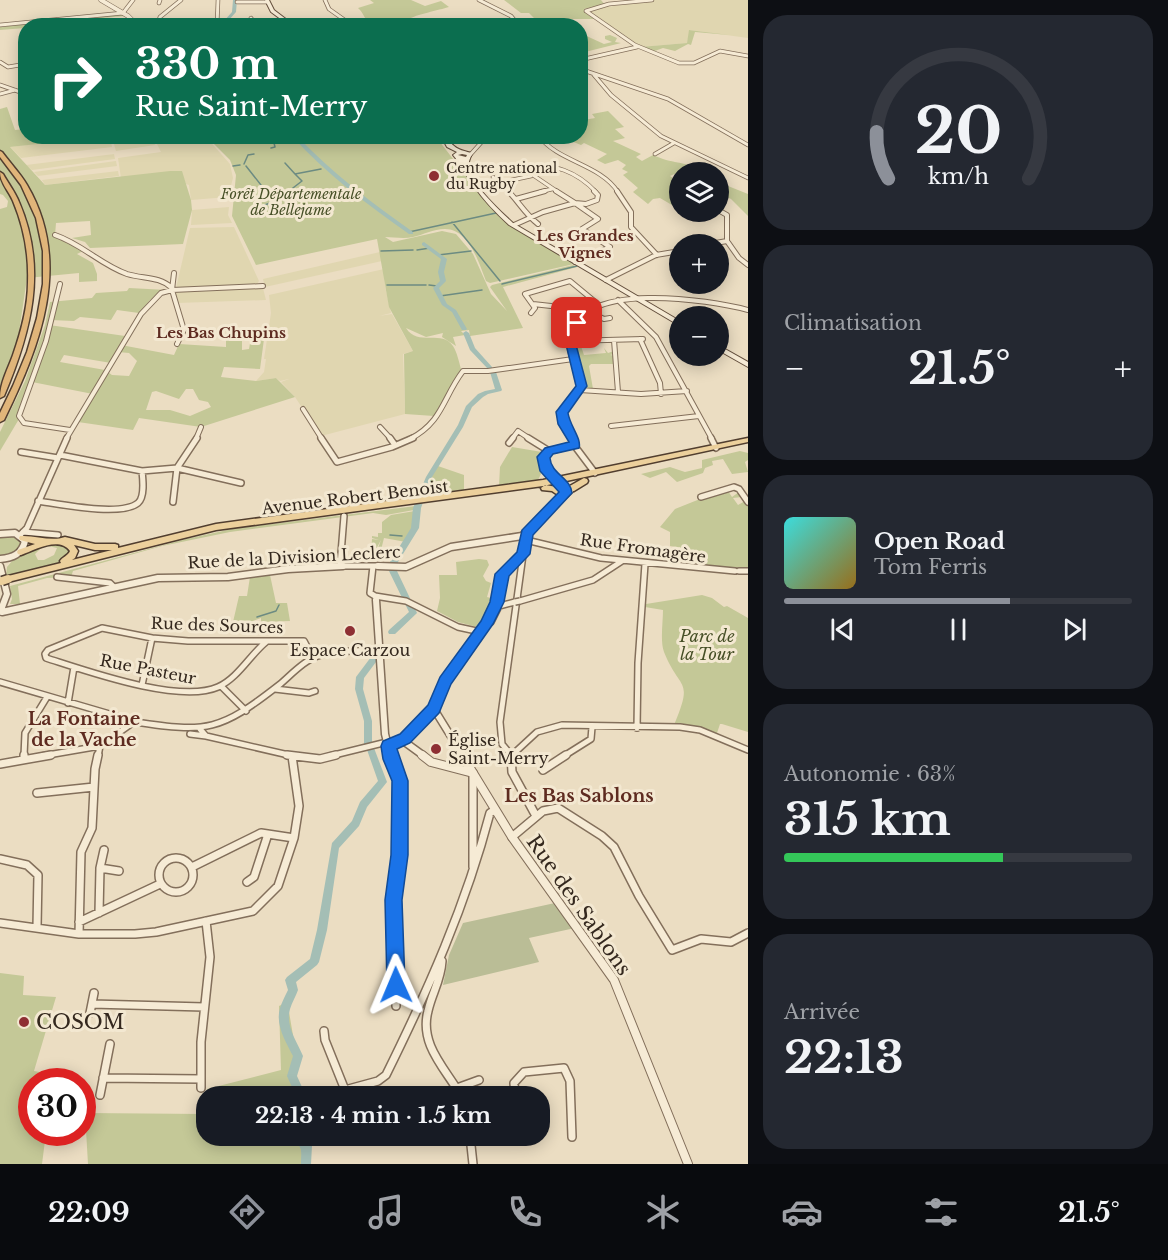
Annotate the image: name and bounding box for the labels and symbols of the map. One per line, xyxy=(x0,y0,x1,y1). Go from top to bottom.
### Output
place label: Centre national du Rugby xyxy=(446,159,558,193)
marker: Centre national du Rugby xyxy=(427,169,441,183)
park label: Forêt Départementale de Bellejame xyxy=(220,185,362,219)
district label: Les Grandes Vignes xyxy=(536,226,634,262)
pin xyxy=(551,297,602,348)
district label: Les Bas Chupins xyxy=(156,323,286,342)
street label: Avenue Robert Benoist xyxy=(259,476,450,519)
street label: Rue Fromagère xyxy=(579,529,707,567)
street label: Rue de la Division Leclerc xyxy=(187,541,402,573)
street label: Rue des Sources xyxy=(150,613,284,637)
marker: Espace Carzou xyxy=(343,624,357,638)
park label: Parc de la Tour xyxy=(679,626,735,664)
place label: Espace Carzou xyxy=(290,640,410,660)
street label: Rue Pasteur xyxy=(98,650,198,688)
district label: La Fontaine de la Vache xyxy=(28,708,140,751)
place label: Église Saint-Merry xyxy=(448,730,549,768)
marker: Église Saint-Merry xyxy=(429,742,443,756)
district label: Les Bas Sablons xyxy=(504,785,654,807)
street label: Rue des Sablons xyxy=(522,830,636,980)
position arrow xyxy=(364,953,428,1017)
place label: COSOM xyxy=(36,1010,124,1034)
marker: COSOM xyxy=(17,1015,31,1029)
speed limit sign: 30 xyxy=(18,1068,96,1146)

